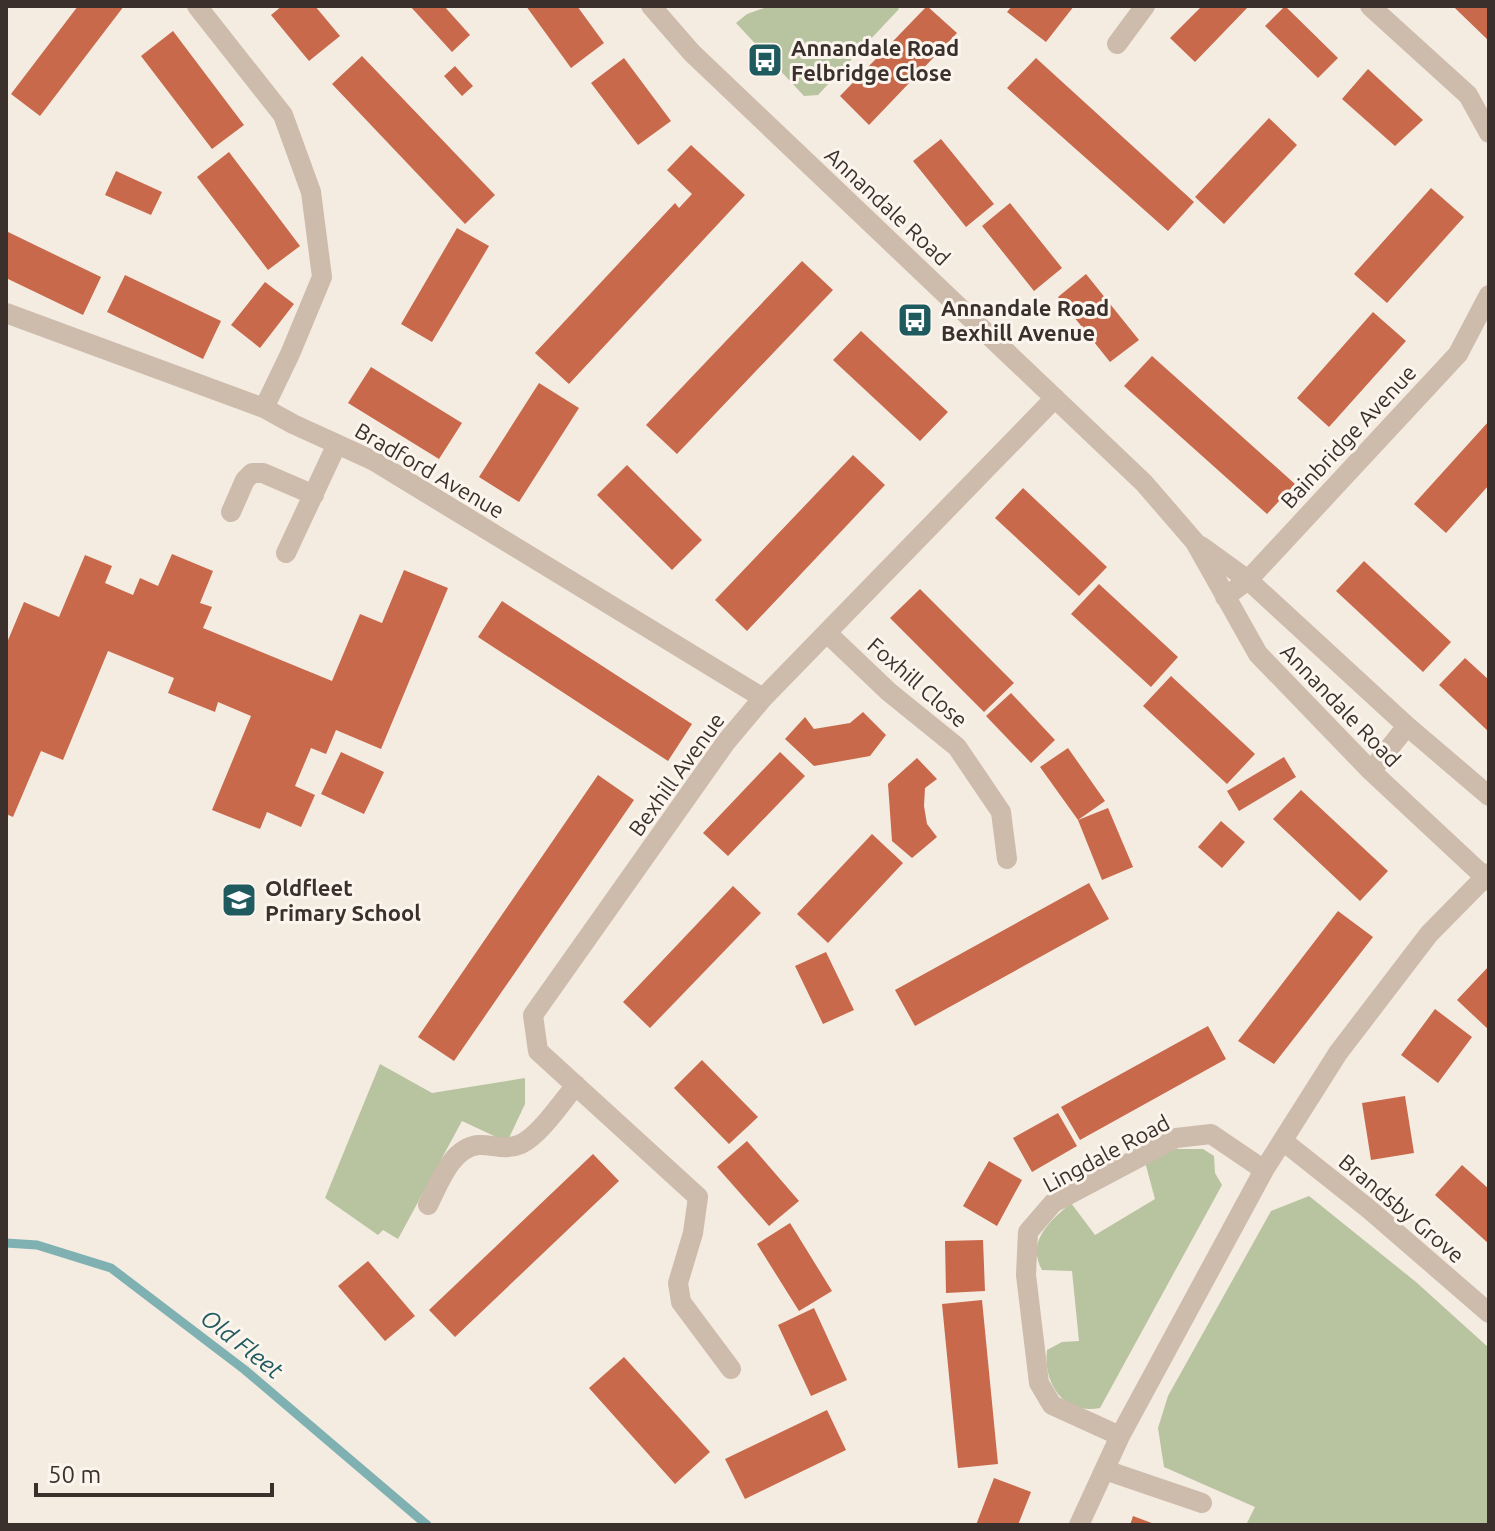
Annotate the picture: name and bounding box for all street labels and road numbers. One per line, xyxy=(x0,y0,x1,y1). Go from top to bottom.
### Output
street label: Annandale Road xyxy=(821,142,955,270)
street label: Bainbridge Avenue xyxy=(1275,359,1421,513)
street label: Bradford Avenue xyxy=(351,417,509,523)
street label: Foxhill Close xyxy=(863,632,973,732)
street label: Annandale Road xyxy=(1276,638,1406,772)
street label: Bexhill Avenue xyxy=(623,708,729,840)
street label: Lingdale Road xyxy=(1039,1109,1173,1197)
street label: Brandsby Grove xyxy=(1334,1148,1470,1268)

